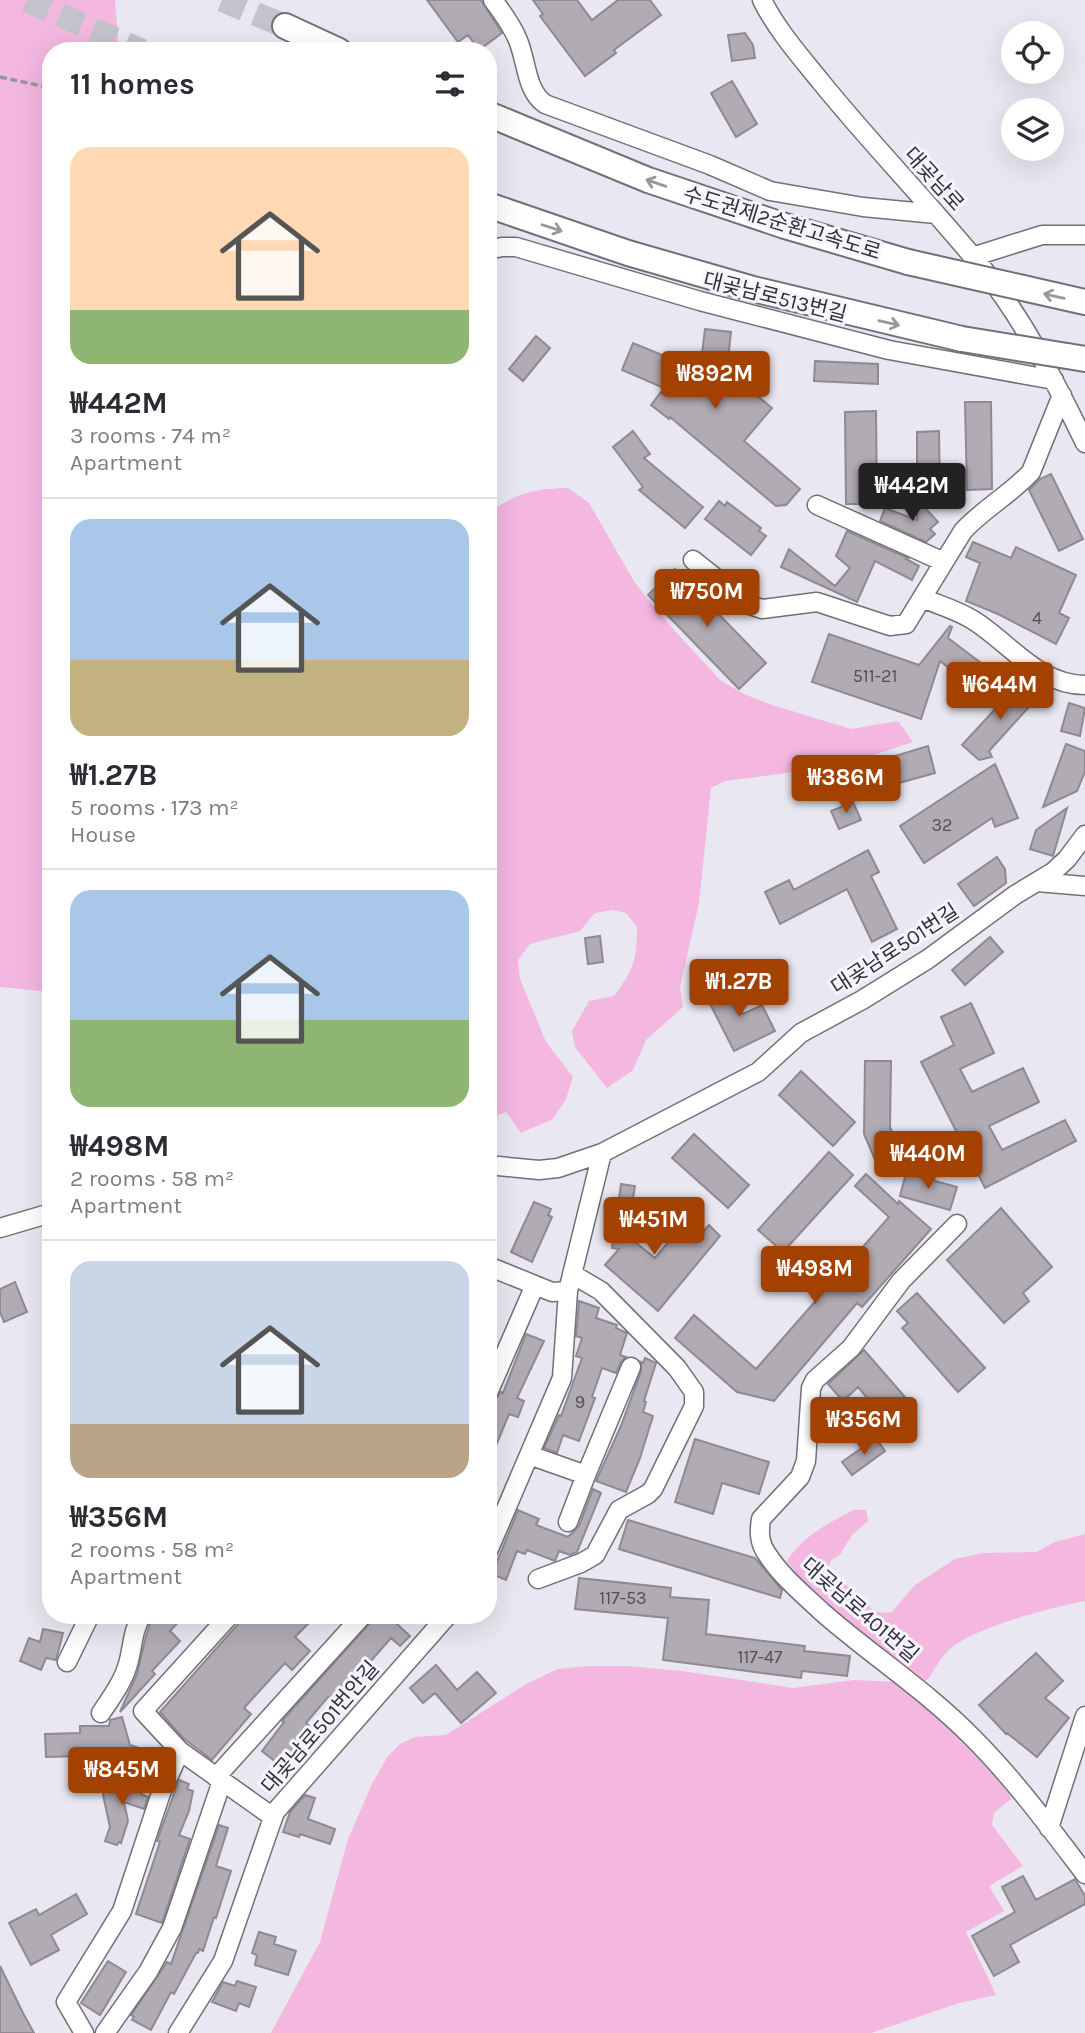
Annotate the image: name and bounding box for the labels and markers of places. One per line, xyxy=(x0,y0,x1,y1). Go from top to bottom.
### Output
pin: ₩892M xyxy=(666,352,764,411)
pin: ₩442M xyxy=(863,463,961,523)
pin: ₩750M xyxy=(658,570,756,629)
pin: ₩644M xyxy=(951,662,1049,722)
pin: ₩386M xyxy=(797,756,895,815)
pin: ₩1.27B xyxy=(682,960,796,1019)
pin: ₩440M xyxy=(879,1132,977,1191)
pin: ₩451M xyxy=(605,1198,703,1257)
pin: ₩498M xyxy=(766,1246,864,1306)
pin: ₩356M xyxy=(815,1398,913,1457)
pin: ₩845M xyxy=(73,1748,171,1807)

